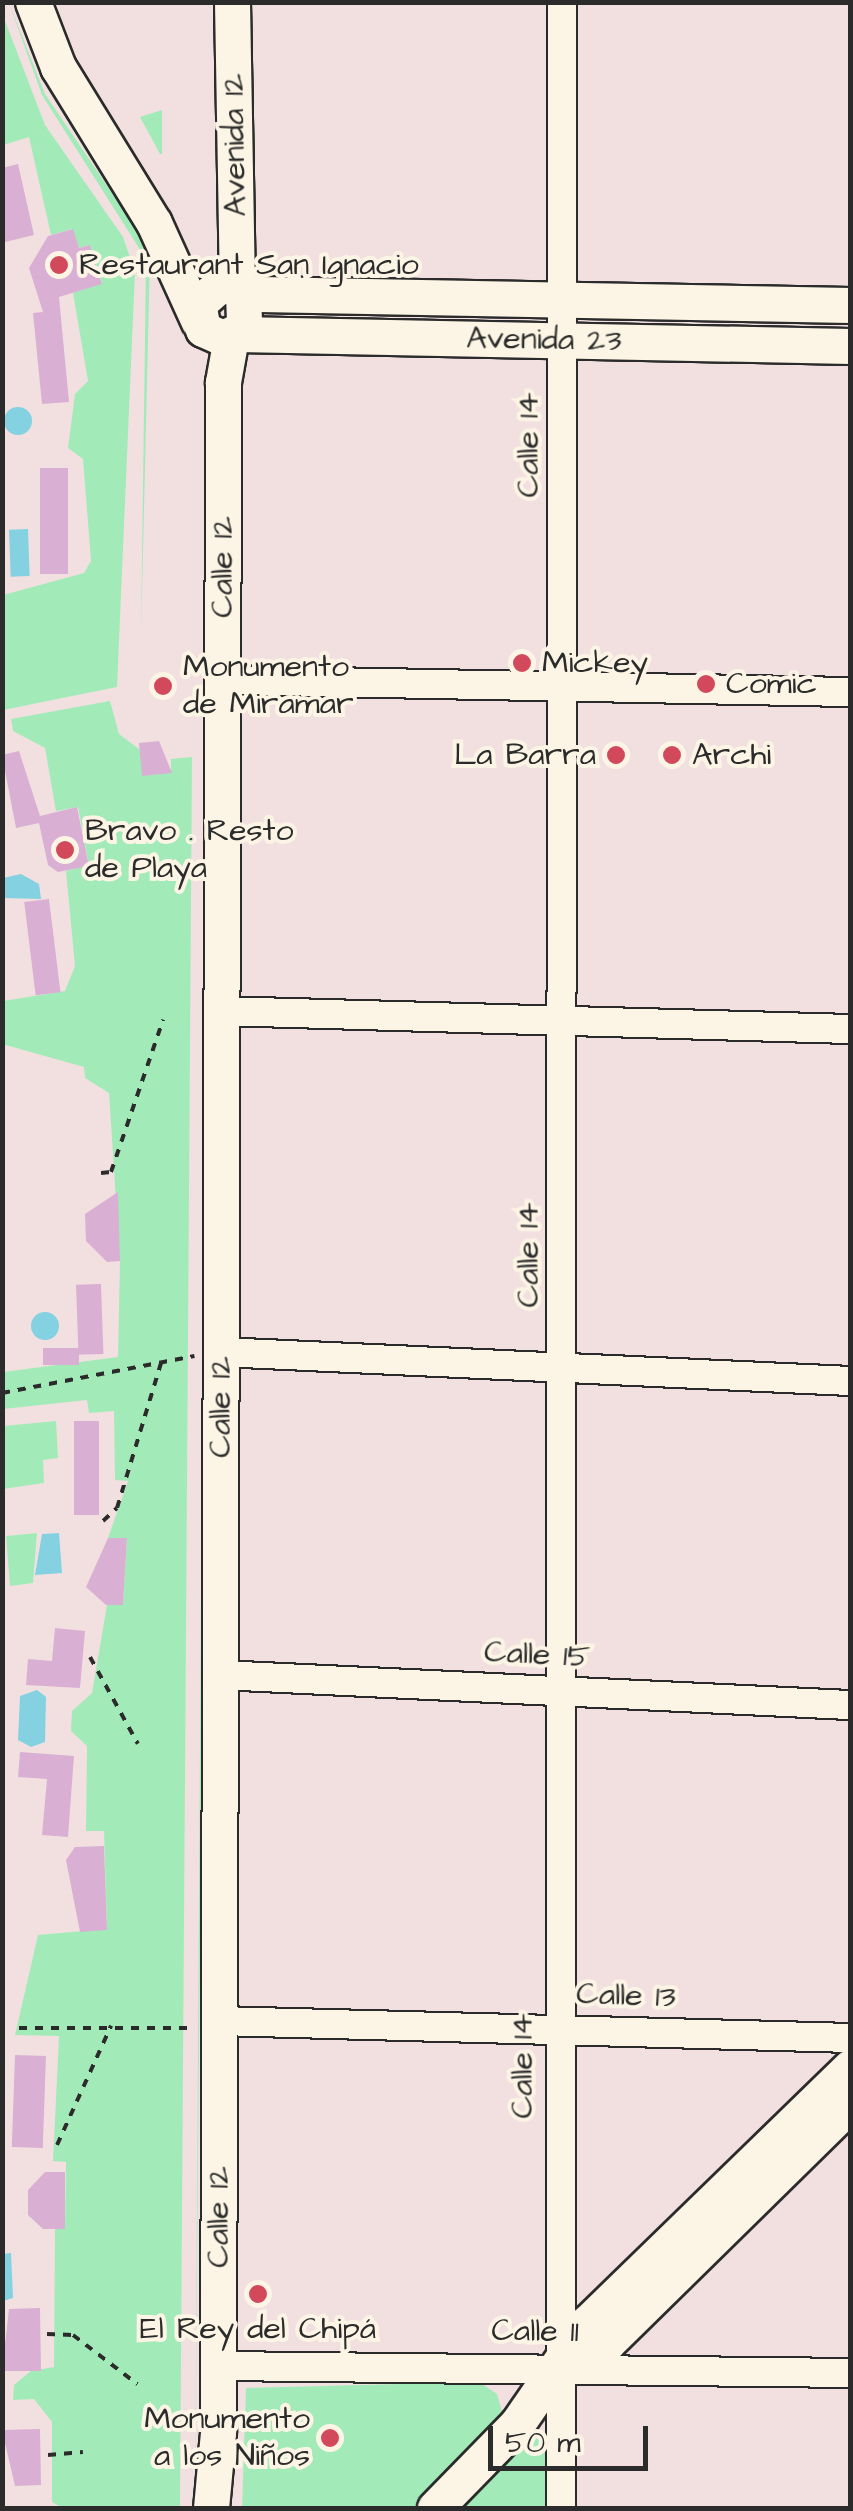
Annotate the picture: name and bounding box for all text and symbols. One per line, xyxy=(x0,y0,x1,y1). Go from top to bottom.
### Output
street label: Avenida 12 xyxy=(215,73,255,217)
place label: Restaurant San Ignacio xyxy=(79,246,419,284)
marker: Restaurant San Ignacio xyxy=(48,254,70,276)
street label: Avenida 23 xyxy=(466,319,622,361)
street label: Calle 14 xyxy=(510,392,548,498)
street label: Calle 12 xyxy=(204,516,242,618)
place label: Mickey xyxy=(542,644,648,682)
place label: Monumento de Miramar xyxy=(183,649,354,724)
marker: Mickey xyxy=(511,652,533,674)
place label: Comic xyxy=(726,665,817,703)
marker: Comic xyxy=(695,673,717,695)
marker: Monumento de Miramar xyxy=(152,675,174,697)
place label: La Barra xyxy=(454,736,596,774)
place label: Archi xyxy=(692,736,771,774)
marker: La Barra xyxy=(605,744,627,766)
marker: Archi xyxy=(661,744,683,766)
place label: Bravo . Resto de Playa xyxy=(85,813,294,888)
marker: Bravo . Resto de Playa xyxy=(54,839,76,861)
street label: Calle 14 xyxy=(510,1202,548,1308)
street label: Calle 12 xyxy=(202,1356,240,1458)
street label: Calle 15 xyxy=(483,1633,591,1677)
street label: Calle 13 xyxy=(576,1975,676,2017)
street label: Calle 14 xyxy=(504,2014,542,2118)
street label: Calle 12 xyxy=(200,2166,238,2268)
marker: El Rey del Chipá xyxy=(247,2283,269,2305)
place label: El Rey del Chipá xyxy=(140,2310,376,2348)
street label: Calle 11 xyxy=(491,2312,579,2352)
place label: Monumento a los Niños xyxy=(144,2401,310,2476)
scale bar xyxy=(493,2406,653,2468)
text: 50 m xyxy=(505,2422,581,2464)
marker: Monumento a los Niños xyxy=(319,2427,341,2449)

